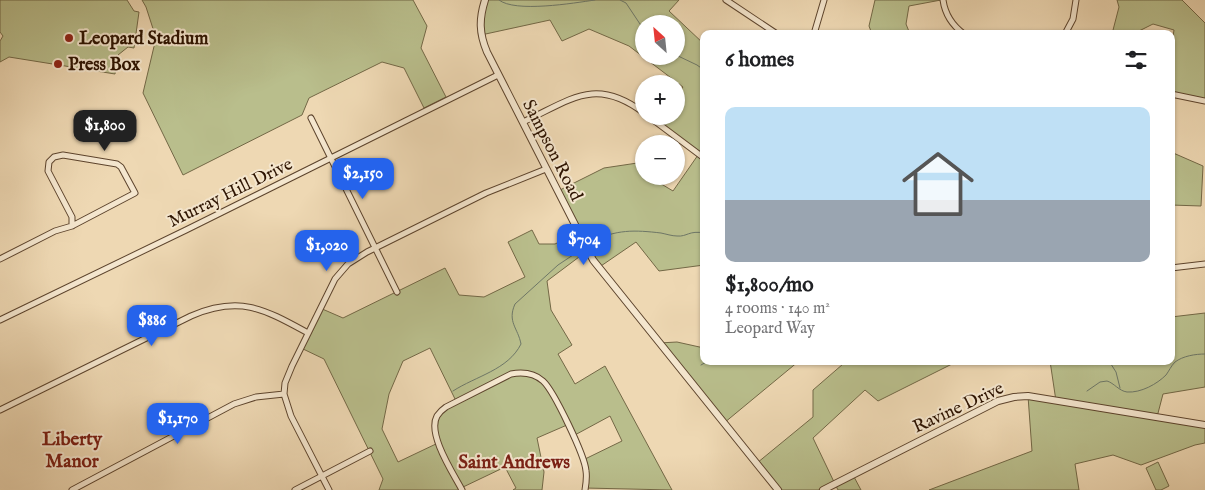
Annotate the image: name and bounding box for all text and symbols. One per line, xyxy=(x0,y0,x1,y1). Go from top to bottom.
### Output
north arrow xyxy=(635,15,685,65)
map controls xyxy=(635,15,685,185)
place label: Leopard Stadium xyxy=(79,28,208,51)
marker: Leopard Stadium xyxy=(63,32,75,44)
icon: filters xyxy=(1122,46,1150,74)
text: 6 homes xyxy=(725,47,794,74)
place label: Press Box xyxy=(68,54,140,77)
marker: Press Box xyxy=(52,58,64,70)
button: + xyxy=(635,75,685,125)
street label: Sampson Road xyxy=(516,96,587,206)
pin: $1,800 xyxy=(64,110,146,152)
text: $1,800 xyxy=(84,116,126,136)
button: − xyxy=(635,135,685,185)
icon: home xyxy=(893,139,983,229)
street label: Murray Hill Drive xyxy=(165,153,297,233)
pin: $2,150 xyxy=(322,158,404,200)
text: $2,150 xyxy=(343,164,383,184)
pin: $704 xyxy=(554,224,614,266)
pin: $1,020 xyxy=(286,230,368,272)
text: $704 xyxy=(568,230,600,250)
text: $1,020 xyxy=(306,236,348,256)
text: $1,800/mo xyxy=(725,272,814,299)
text: 4 rooms · 140 m² xyxy=(725,299,830,319)
pin: $886 xyxy=(122,304,182,347)
text: $886 xyxy=(138,311,166,331)
text: Leopard Way xyxy=(725,319,815,339)
street label: Ravine Drive xyxy=(909,377,1008,439)
pin: $1,170 xyxy=(137,402,219,445)
text: $1,170 xyxy=(158,409,198,429)
district label: Liberty Manor xyxy=(42,428,103,474)
district label: Saint Andrews xyxy=(458,451,570,475)

